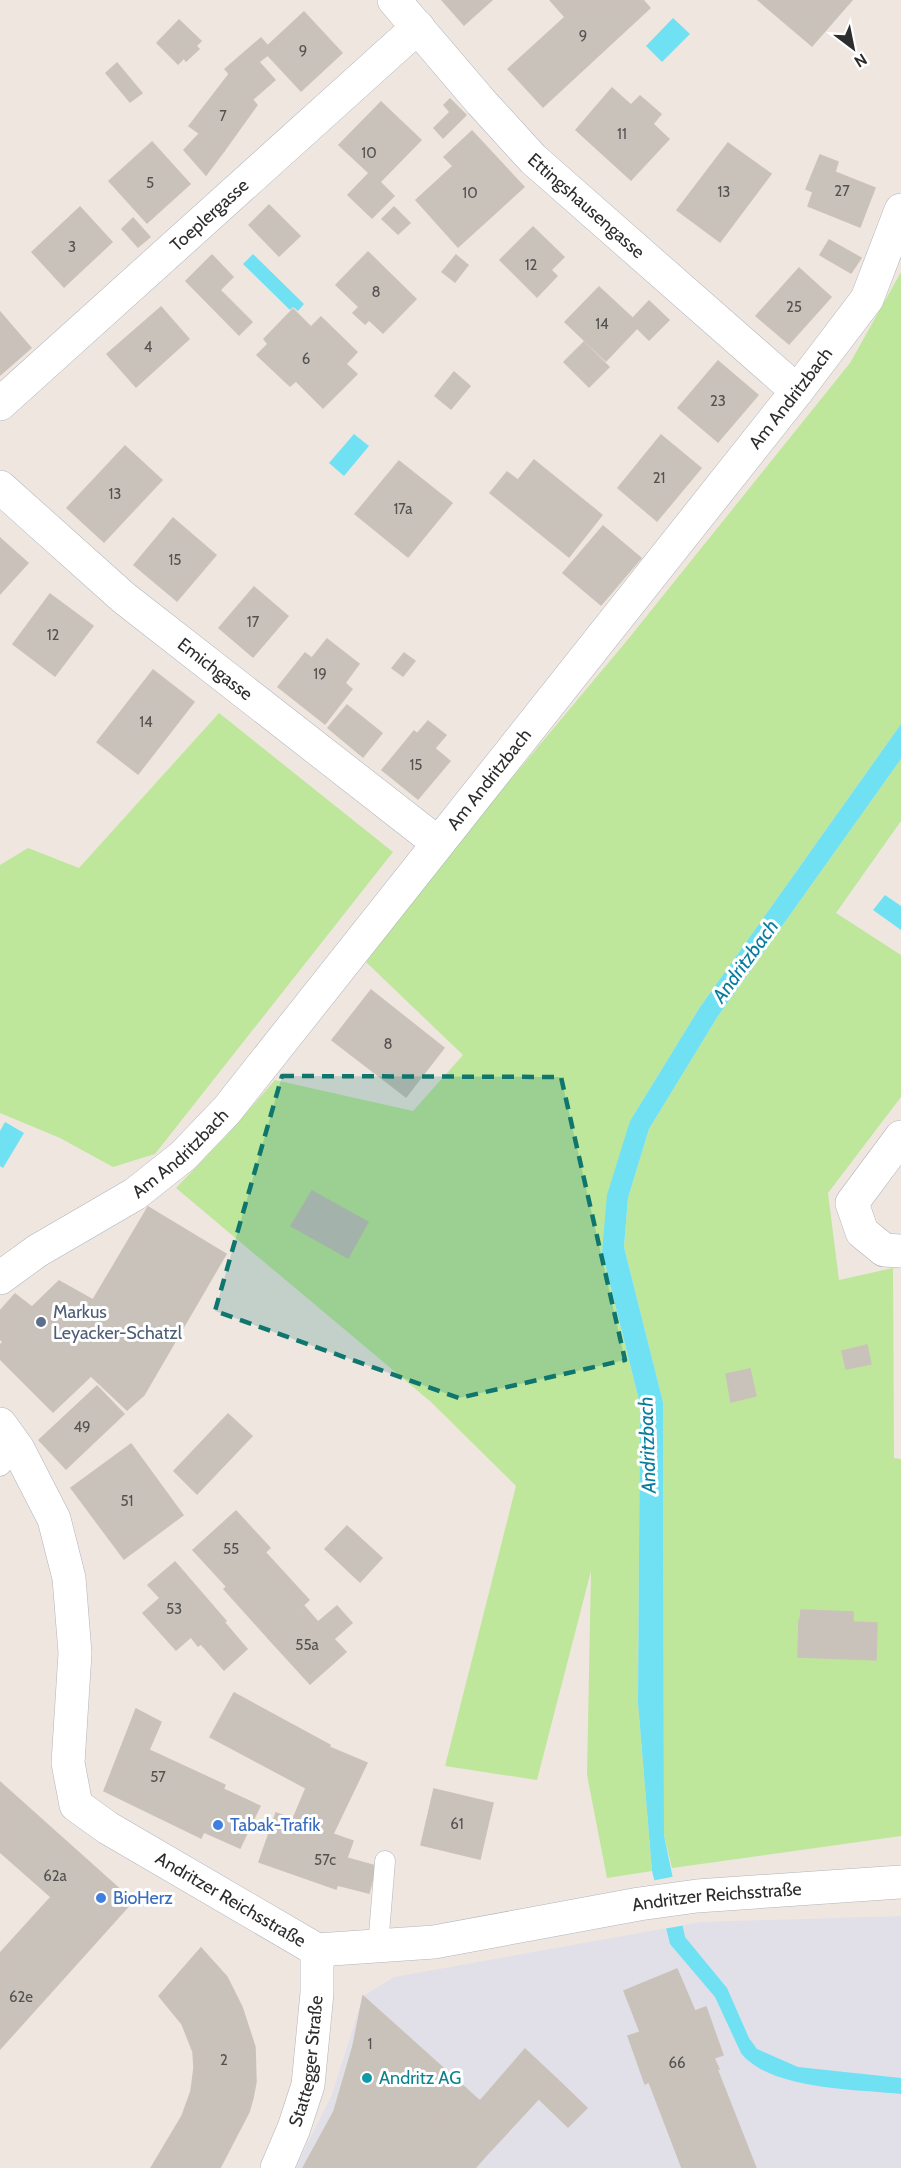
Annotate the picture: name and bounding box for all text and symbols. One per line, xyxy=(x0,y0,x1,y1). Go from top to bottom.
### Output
north arrow xyxy=(823,18,883,78)
house number: 9 xyxy=(579,27,587,45)
house number: 9 xyxy=(299,42,307,60)
text: N xyxy=(851,49,871,71)
house number: 7 xyxy=(219,107,227,125)
house number: 11 xyxy=(617,125,627,143)
house number: 10 xyxy=(361,144,377,162)
street label: Ettingshausengasse xyxy=(523,148,649,263)
house number: 5 xyxy=(146,174,154,192)
street label: Toeplergasse xyxy=(166,174,253,256)
house number: 27 xyxy=(834,182,850,200)
house number: 13 xyxy=(717,183,731,201)
house number: 10 xyxy=(462,184,478,202)
house number: 3 xyxy=(68,238,76,256)
house number: 12 xyxy=(525,256,538,274)
house number: 8 xyxy=(371,283,381,301)
house number: 25 xyxy=(786,298,802,316)
house number: 14 xyxy=(595,315,609,333)
house number: 4 xyxy=(144,338,153,356)
street label: Am Andritzbach xyxy=(744,343,837,453)
house number: 6 xyxy=(302,350,310,368)
house number: 23 xyxy=(710,392,726,410)
house number: 21 xyxy=(653,469,665,487)
house number: 13 xyxy=(108,485,122,503)
house number: 17a xyxy=(393,500,413,518)
house number: 15 xyxy=(168,551,182,569)
house number: 17 xyxy=(247,613,260,631)
house number: 12 xyxy=(47,626,60,644)
street label: Emichgasse xyxy=(173,633,257,705)
house number: 19 xyxy=(313,665,327,683)
house number: 14 xyxy=(139,713,153,731)
street label: Am Andritzbach xyxy=(442,724,536,834)
house number: 15 xyxy=(409,756,423,774)
water label: Andritzbach xyxy=(706,915,783,1008)
house number: 8 xyxy=(383,1035,393,1053)
street label: Am Andritzbach xyxy=(128,1104,233,1203)
place label: Markus Leyacker-Schatzl xyxy=(53,1301,183,1344)
marker: Markus Leyacker-Schatzl xyxy=(34,1315,48,1329)
water label: Andritzbach xyxy=(633,1396,661,1495)
house number: 49 xyxy=(73,1418,91,1436)
house number: 51 xyxy=(120,1492,134,1510)
house number: 55 xyxy=(223,1540,239,1558)
house number: 53 xyxy=(166,1600,182,1618)
house number: 55a xyxy=(295,1636,320,1654)
house number: 57 xyxy=(150,1768,166,1786)
place label: Tabak-Trafik xyxy=(230,1814,321,1836)
house number: 61 xyxy=(450,1815,464,1833)
marker: Tabak-Trafik xyxy=(211,1818,225,1832)
street label: Andritzer Reichsstraße xyxy=(152,1847,310,1952)
house number: 57c xyxy=(314,1851,336,1869)
house number: 62a xyxy=(43,1867,68,1885)
street label: Andritzer Reichsstraße xyxy=(630,1878,802,1916)
place label: BioHerz xyxy=(113,1887,173,1909)
marker: BioHerz xyxy=(94,1891,108,1905)
house number: 62e xyxy=(9,1988,33,2006)
street label: Stattegger Straße xyxy=(284,1995,328,2130)
house number: 1 xyxy=(368,2035,372,2053)
house number: 2 xyxy=(220,2051,228,2069)
house number: 66 xyxy=(668,2054,686,2072)
place label: Andritz AG xyxy=(379,2067,461,2089)
marker: Andritz AG xyxy=(360,2071,374,2085)

